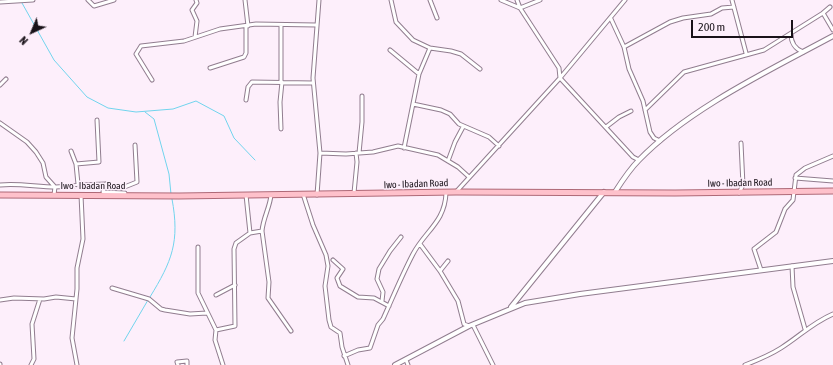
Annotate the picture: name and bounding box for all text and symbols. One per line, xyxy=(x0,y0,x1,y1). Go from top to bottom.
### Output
north arrow xyxy=(12,12,52,52)
scale bar xyxy=(693,12,795,38)
text: 200 m xyxy=(698,20,725,34)
text: N xyxy=(17,34,30,47)
street label: Iwo - Ibadan Road xyxy=(707,176,773,190)
street label: Iwo - Ibadan Road xyxy=(383,177,449,191)
street label: Iwo - Ibadan Road xyxy=(61,180,125,192)

